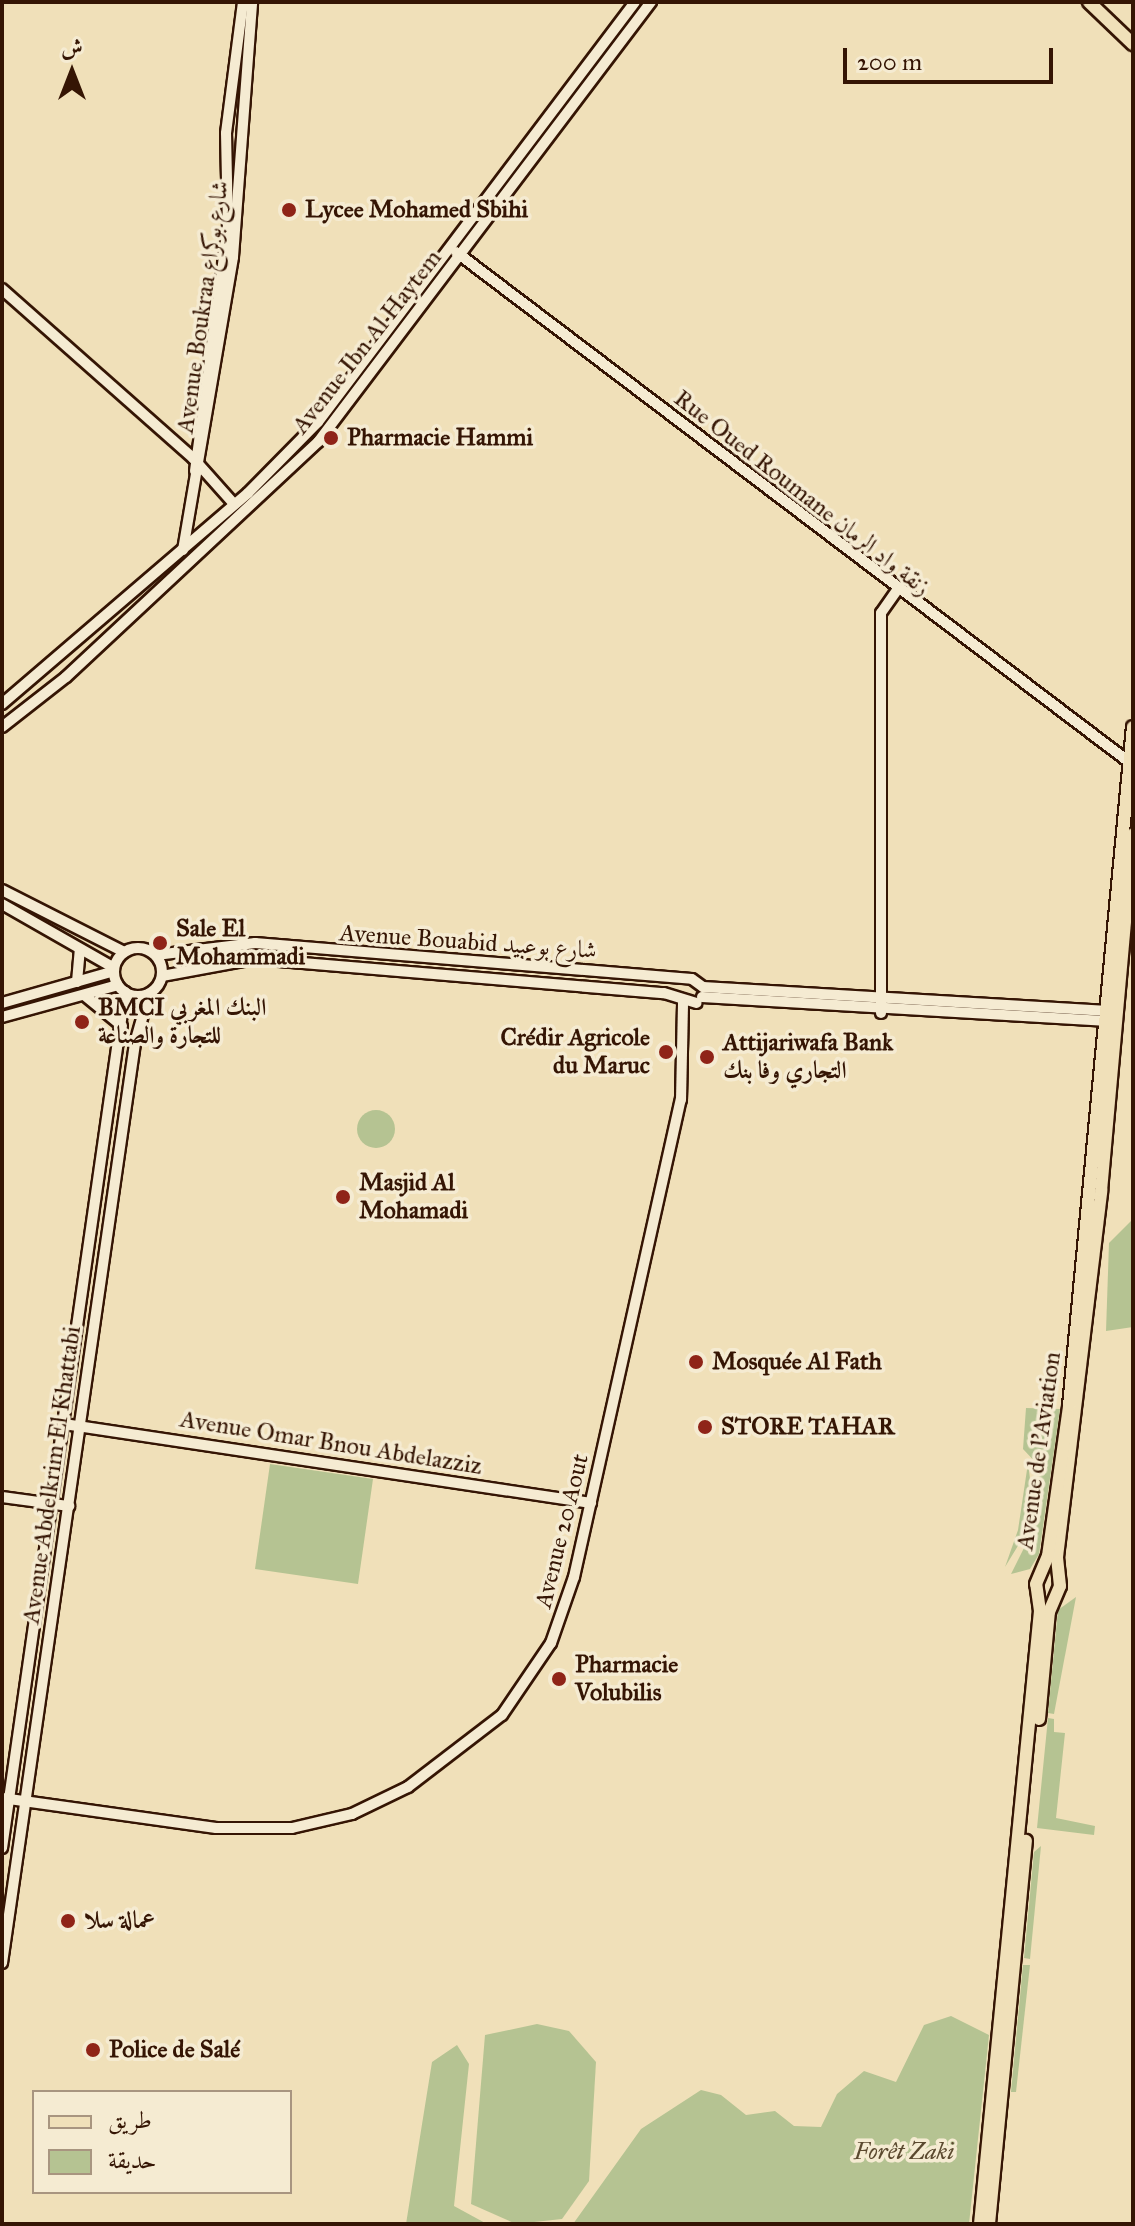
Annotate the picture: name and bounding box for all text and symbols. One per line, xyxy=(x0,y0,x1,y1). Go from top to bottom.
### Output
north arrow xyxy=(32,32,112,112)
scale bar xyxy=(847,32,1057,82)
text: ش xyxy=(61,34,83,61)
text: 200 m xyxy=(857,47,922,77)
street label: Avenue Boukraa شارع بوكراع xyxy=(171,179,235,435)
place label: Lycee Mohamed Sbihi xyxy=(305,196,528,224)
marker: Lycee Mohamed Sbihi xyxy=(280,201,298,219)
street label: Avenue Ibn Al Haytem xyxy=(286,244,448,440)
street label: Rue Oued Roumane زنقة واد الرمان xyxy=(668,384,936,602)
place label: Pharmacie Hammi xyxy=(347,424,533,452)
marker: Pharmacie Hammi xyxy=(322,429,340,447)
place label: Sale El Mohammadi xyxy=(176,915,305,971)
street label: Avenue Bouabid شارع بوعبيد xyxy=(338,919,598,965)
marker: Sale El Mohammadi xyxy=(151,934,169,952)
place label: BMCI البنك المغربي للتجارة والصناعة xyxy=(98,994,266,1050)
marker: BMCI البنك المغربي للتجارة والصناعة xyxy=(73,1013,91,1031)
place label: Crédir Agricole du Maruc xyxy=(500,1024,650,1080)
place label: Attijariwafa Bank التجاري وفا بنك xyxy=(723,1029,893,1085)
marker: Crédir Agricole du Maruc xyxy=(657,1043,675,1061)
marker: Attijariwafa Bank التجاري وفا بنك xyxy=(698,1048,716,1066)
place label: Masjid Al Mohamadi xyxy=(359,1169,468,1225)
marker: Masjid Al Mohamadi xyxy=(334,1188,352,1206)
street label: Avenue Abdelkrim El Khattabi xyxy=(17,1324,87,1626)
place label: Mosquée Al Fath xyxy=(712,1348,882,1376)
street label: Avenue de l'Aviation xyxy=(1011,1350,1067,1552)
marker: Mosquée Al Fath xyxy=(687,1353,705,1371)
street label: Avenue Omar Bnou Abdelazziz xyxy=(178,1405,484,1481)
place label: STORE TAHAR xyxy=(721,1413,895,1441)
marker: STORE TAHAR xyxy=(696,1418,714,1436)
street label: Avenue 20 Aout xyxy=(529,1451,595,1611)
place label: Pharmacie Volubilis xyxy=(575,1651,678,1707)
marker: Pharmacie Volubilis xyxy=(550,1670,568,1688)
place label: عمالة سلا xyxy=(84,1907,155,1935)
marker: عمالة سلا xyxy=(59,1912,77,1930)
place label: Police de Salé xyxy=(109,2036,240,2064)
marker: Police de Salé xyxy=(84,2041,102,2059)
legend xyxy=(32,2090,292,2194)
text: طريق xyxy=(108,2105,152,2135)
park label: Forêt Zaki xyxy=(854,2138,954,2166)
text: حديقة xyxy=(108,2145,157,2175)

